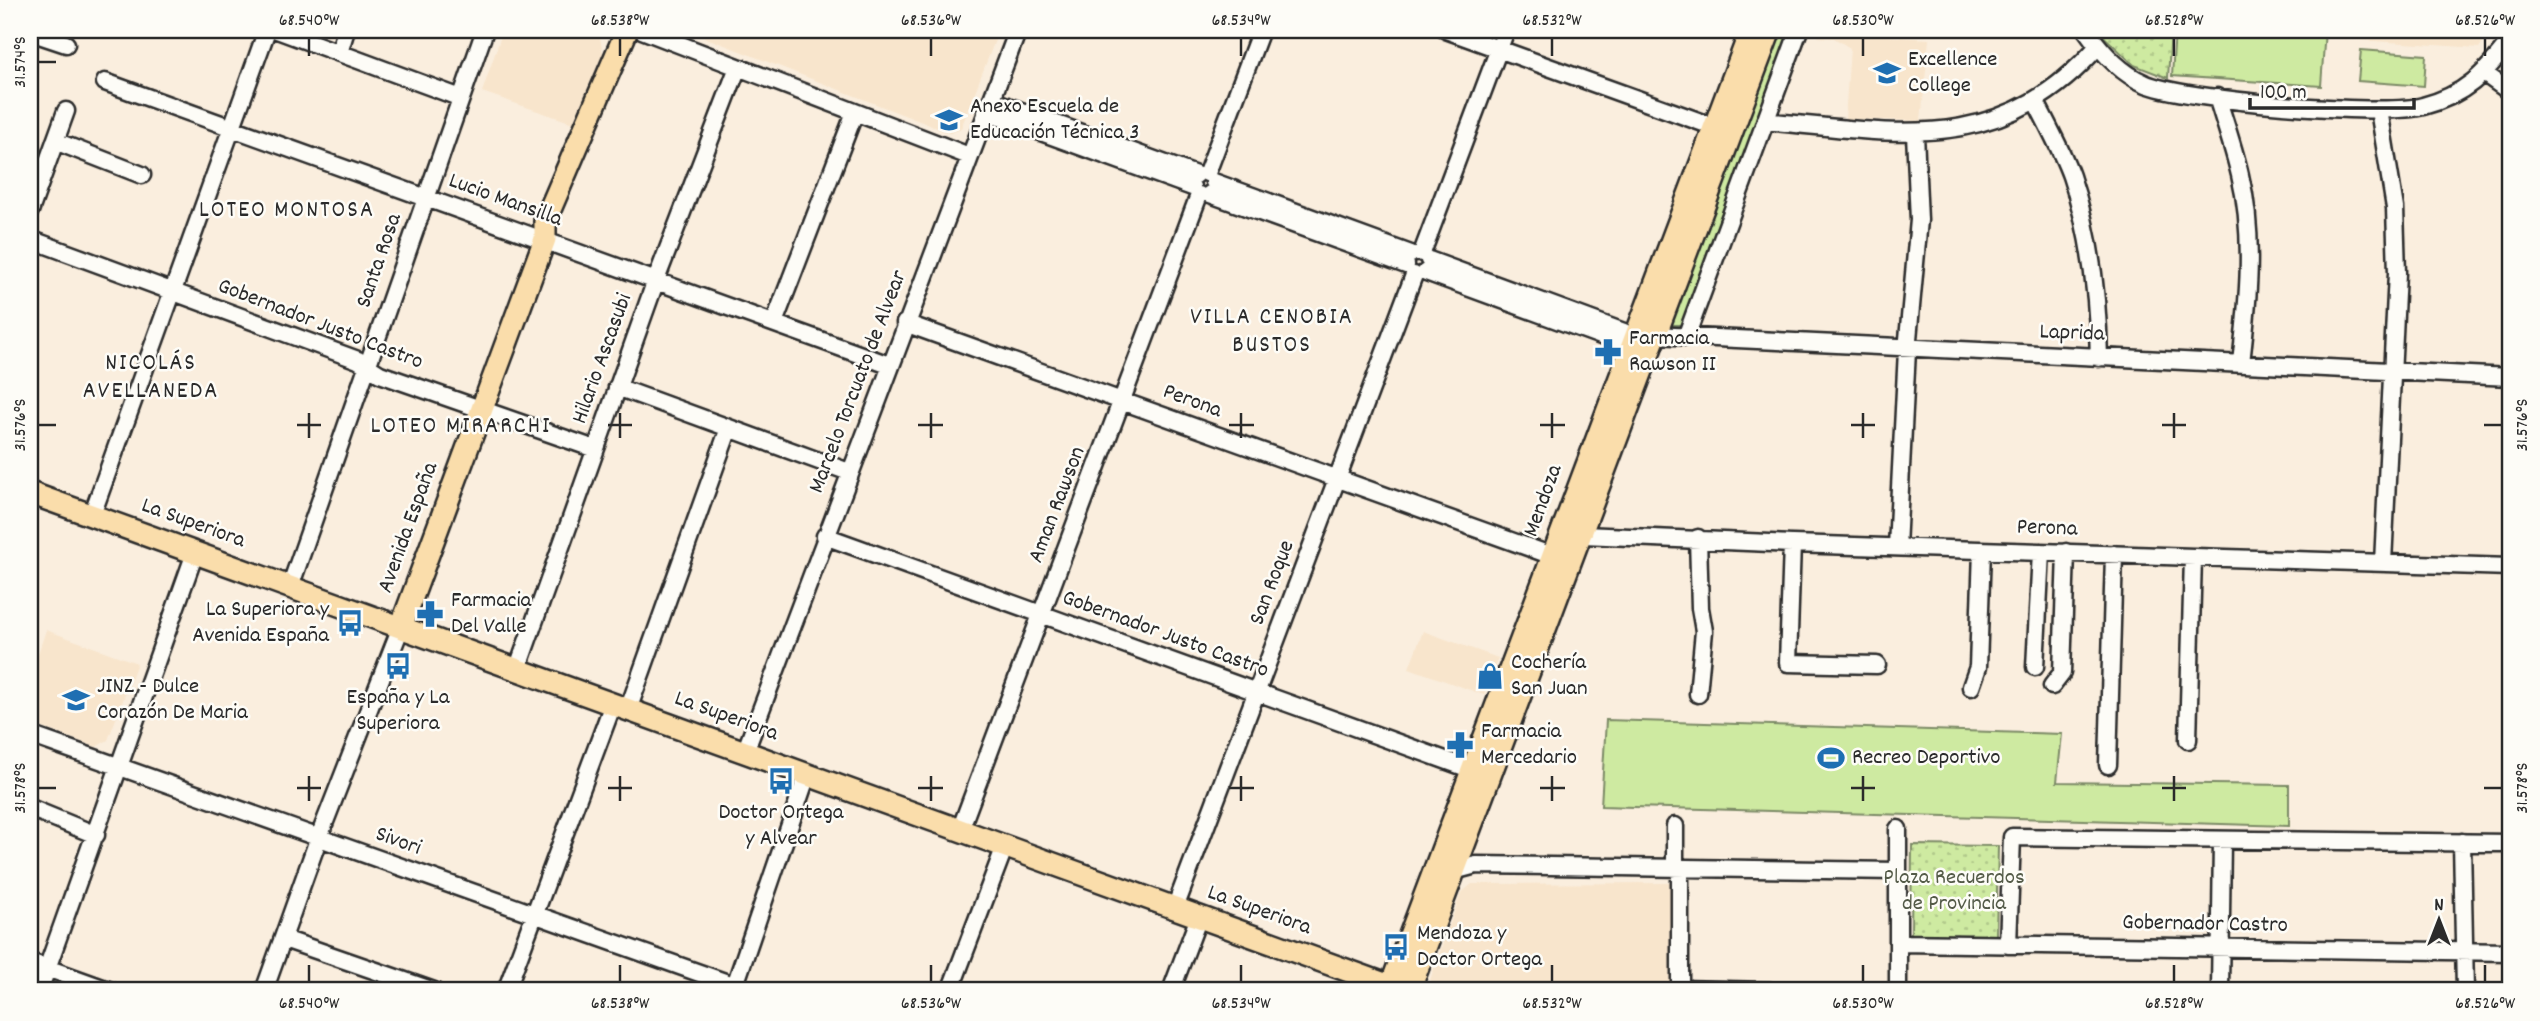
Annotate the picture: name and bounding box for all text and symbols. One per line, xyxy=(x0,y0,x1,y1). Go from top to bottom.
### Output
text: 68.540°W xyxy=(279,9,340,34)
text: 68.538°W xyxy=(591,9,650,34)
text: 68.536°W xyxy=(901,9,962,34)
text: 68.534°W xyxy=(1212,9,1271,34)
text: 68.532°W xyxy=(1522,9,1582,34)
text: 68.530°W xyxy=(1832,9,1894,34)
text: 68.528°W xyxy=(2145,9,2204,34)
text: 68.526°W xyxy=(2455,9,2516,34)
text: 31.574°S xyxy=(9,36,34,88)
place label: Excellence College xyxy=(1908,44,1997,103)
school or university icon: Excellence College xyxy=(1872,58,1902,88)
scale bar xyxy=(2250,66,2414,110)
text: 100 m xyxy=(2260,79,2307,109)
place label: Anexo Escuela de Educación Técnica 3 xyxy=(970,91,1139,150)
school or university icon: Anexo Escuela de Educación Técnica 3 xyxy=(934,105,964,135)
street label: Lucio Mansilla xyxy=(444,165,568,237)
district label: LOTEO MONTOSA xyxy=(199,194,375,228)
street label: Santa Rosa xyxy=(348,208,412,313)
street label: Marcelo Torcuato de Alvear xyxy=(801,265,917,498)
street label: Gobernador Justo Castro xyxy=(212,271,428,379)
street label: Hilario Ascasubi xyxy=(564,289,642,429)
district label: VILLA CENOBIA BUSTOS xyxy=(1190,301,1354,363)
street label: Laprida xyxy=(2039,316,2106,352)
place label: Farmacia Rawson II xyxy=(1629,323,1716,382)
pharmacy icon: Farmacia Rawson II xyxy=(1593,337,1623,367)
district label: NICOLÁS AVELLANEDA xyxy=(83,347,219,409)
street label: Perona xyxy=(1158,376,1227,428)
text: 31.576°S xyxy=(9,399,34,451)
text: 31.576°S xyxy=(2511,399,2536,451)
district label: LOTEO MIRARCHI xyxy=(371,410,551,444)
street label: Aman Rawson xyxy=(1021,442,1095,568)
street label: Avenida España xyxy=(370,457,448,598)
street label: Mendoza xyxy=(1516,459,1573,542)
street label: La Superiora xyxy=(136,490,251,558)
street label: Perona xyxy=(2016,511,2079,547)
street label: San Roque xyxy=(1242,536,1304,630)
street label: Gobernador Justo Castro xyxy=(1057,582,1273,688)
place label: Farmacia Del Valle xyxy=(451,585,533,644)
place label: La Superiora y Avenida España xyxy=(192,594,330,653)
pharmacy icon: Farmacia Del Valle xyxy=(415,599,445,629)
bus stop icon: La Superiora y Avenida España xyxy=(335,608,365,638)
place label: Cochería San Juan xyxy=(1511,647,1588,706)
bus stop icon: España y La Superiora xyxy=(383,651,413,681)
shop icon: Cochería San Juan xyxy=(1475,661,1505,691)
place label: JINZ - Dulce Corazón De Maria xyxy=(97,671,249,730)
place label: España y La Superiora xyxy=(347,682,451,741)
street label: La Superiora xyxy=(669,683,784,751)
school or university icon: JINZ - Dulce Corazón De Maria xyxy=(61,685,91,715)
place label: Farmacia Mercedario xyxy=(1481,716,1577,775)
pharmacy icon: Farmacia Mercedario xyxy=(1445,730,1475,760)
place label: Recreo Deportivo xyxy=(1852,742,2001,775)
sports icon: Recreo Deportivo xyxy=(1816,743,1846,773)
text: 31.578°S xyxy=(9,762,34,814)
text: 31.578°S xyxy=(2511,762,2536,814)
bus stop icon: Doctor Ortega y Alvear xyxy=(766,766,796,796)
place label: Doctor Ortega y Alvear xyxy=(718,797,845,856)
street label: Sivori xyxy=(370,818,426,866)
park label: Plaza Recuerdos de Provincia xyxy=(1883,862,2025,921)
street label: La Superiora xyxy=(1202,877,1317,945)
north arrow xyxy=(2404,884,2474,954)
text: N xyxy=(2434,893,2444,920)
street label: Gobernador Castro xyxy=(2122,907,2288,943)
place label: Mendoza y Doctor Ortega xyxy=(1417,918,1543,977)
bus stop icon: Mendoza y Doctor Ortega xyxy=(1381,932,1411,962)
text: 68.540°W xyxy=(279,992,340,1017)
text: 68.538°W xyxy=(591,992,650,1017)
text: 68.536°W xyxy=(901,992,962,1017)
text: 68.534°W xyxy=(1212,992,1271,1017)
text: 68.532°W xyxy=(1522,992,1582,1017)
text: 68.530°W xyxy=(1832,992,1894,1017)
text: 68.528°W xyxy=(2145,992,2204,1017)
text: 68.526°W xyxy=(2455,992,2516,1017)

